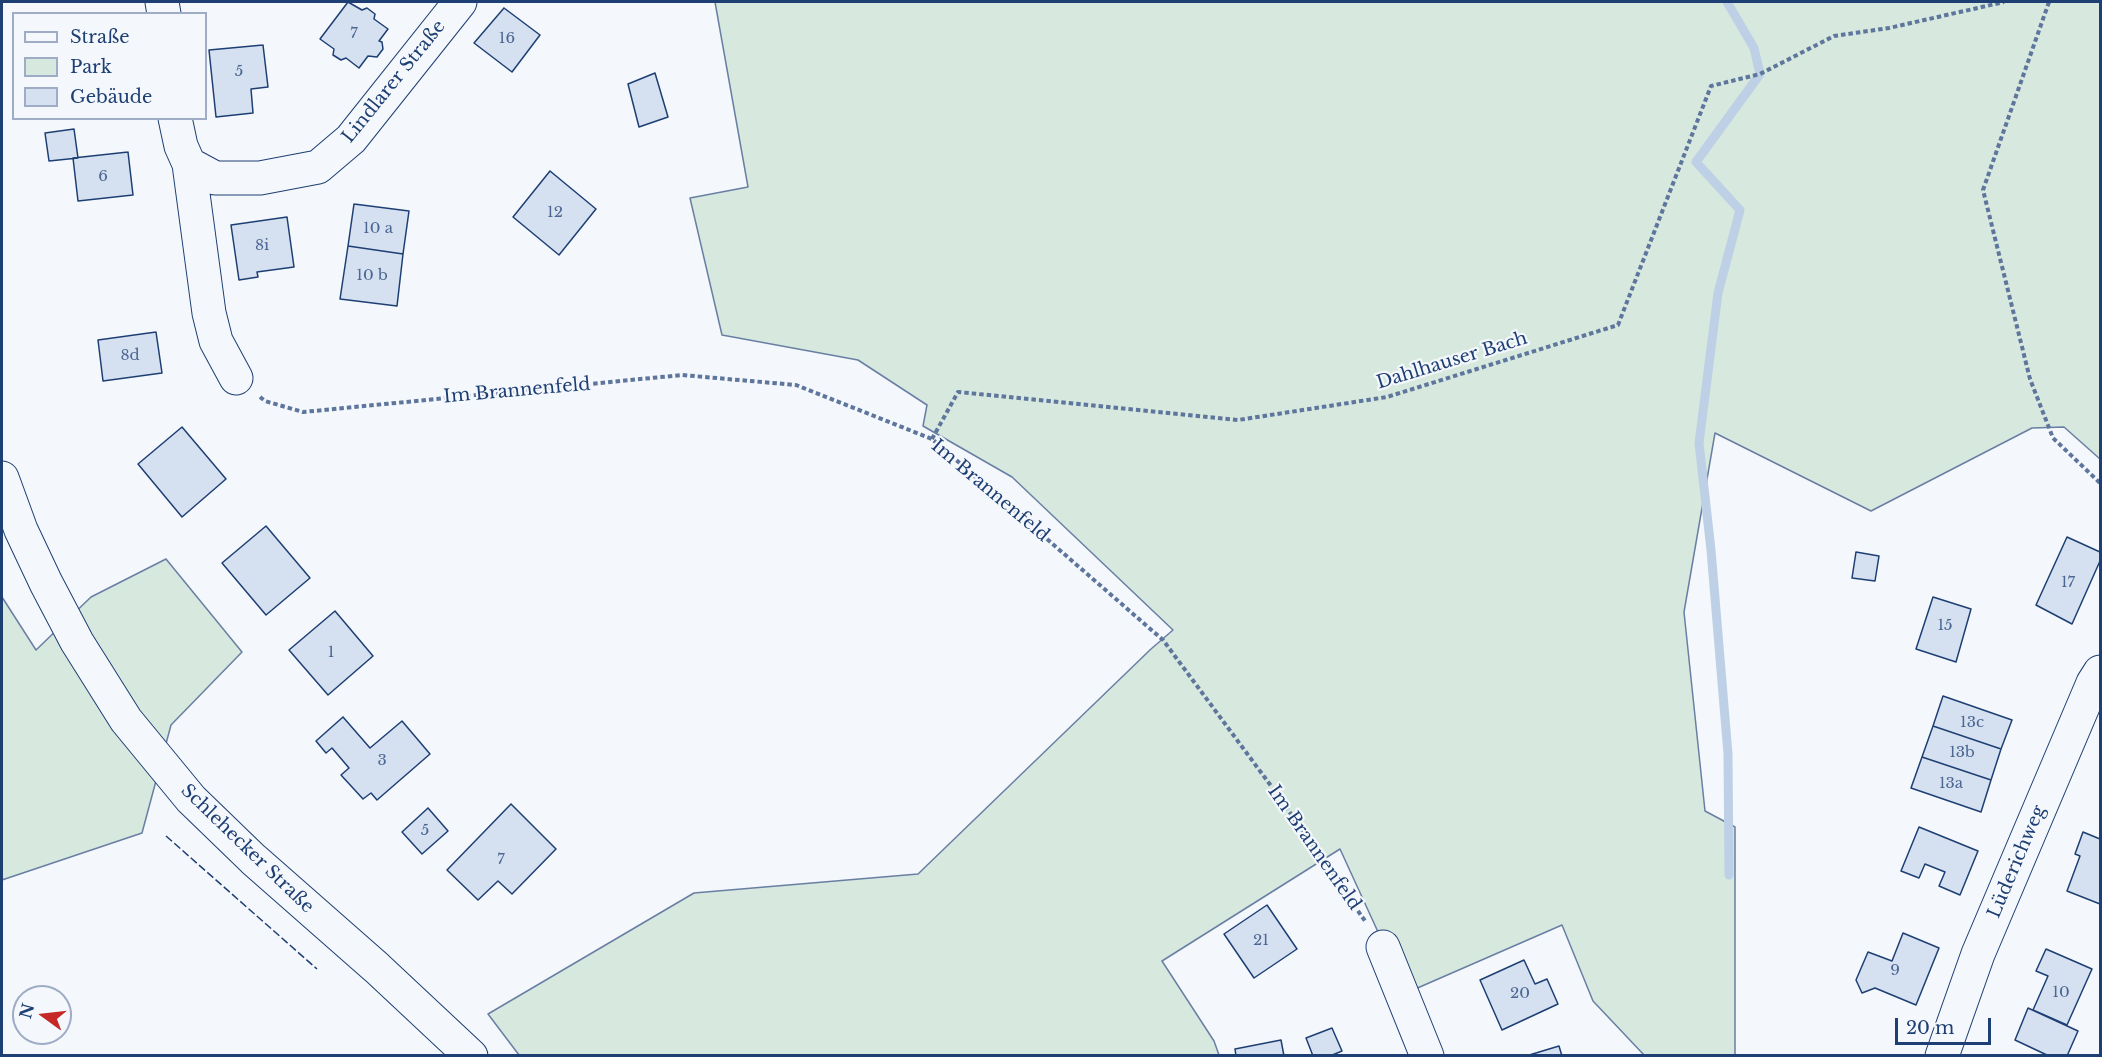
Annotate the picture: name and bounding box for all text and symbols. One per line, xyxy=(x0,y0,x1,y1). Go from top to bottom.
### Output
legend xyxy=(12,12,207,120)
street label: Lindlarer Straße xyxy=(338,16,450,148)
house number: 7 xyxy=(350,25,358,43)
text: Straße xyxy=(70,26,130,48)
house number: 16 xyxy=(499,30,515,48)
text: Park xyxy=(70,56,112,78)
house number: 5 xyxy=(235,63,243,81)
text: Gebäude xyxy=(70,86,152,108)
house number: 6 xyxy=(98,168,108,186)
house number: 12 xyxy=(547,204,563,222)
house number: 10 a xyxy=(363,220,393,238)
house number: 8i xyxy=(255,237,269,255)
house number: 10 b xyxy=(356,267,388,285)
street label: Dahlhauser Bach xyxy=(1374,328,1530,394)
house number: 8d xyxy=(120,347,140,365)
street label: Im Brannenfeld xyxy=(443,374,591,408)
street label: Im Brannenfeld xyxy=(927,435,1053,547)
house number: 17 xyxy=(2061,574,2075,592)
house number: 15 xyxy=(1937,617,1953,635)
house number: 1 xyxy=(328,644,334,662)
house number: 13c xyxy=(1960,714,1984,732)
house number: 13b xyxy=(1949,744,1975,762)
house number: 3 xyxy=(377,752,387,770)
house number: 13a xyxy=(1939,775,1963,793)
street label: Schlehecker Straße xyxy=(176,780,318,918)
street label: Im Brannenfeld xyxy=(1263,781,1365,915)
street label: Lüderichweg xyxy=(1984,802,2050,922)
house number: 5 xyxy=(421,822,429,840)
house number: 7 xyxy=(497,851,505,869)
house number: 21 xyxy=(1253,932,1269,950)
house number: 9 xyxy=(1890,962,1900,980)
house number: 10 xyxy=(2052,984,2070,1002)
north arrow xyxy=(12,985,72,1045)
house number: 20 xyxy=(1510,985,1530,1003)
text: N xyxy=(15,1001,38,1021)
scale bar xyxy=(1898,1006,1994,1044)
text: 20 m xyxy=(1906,1017,1954,1039)

